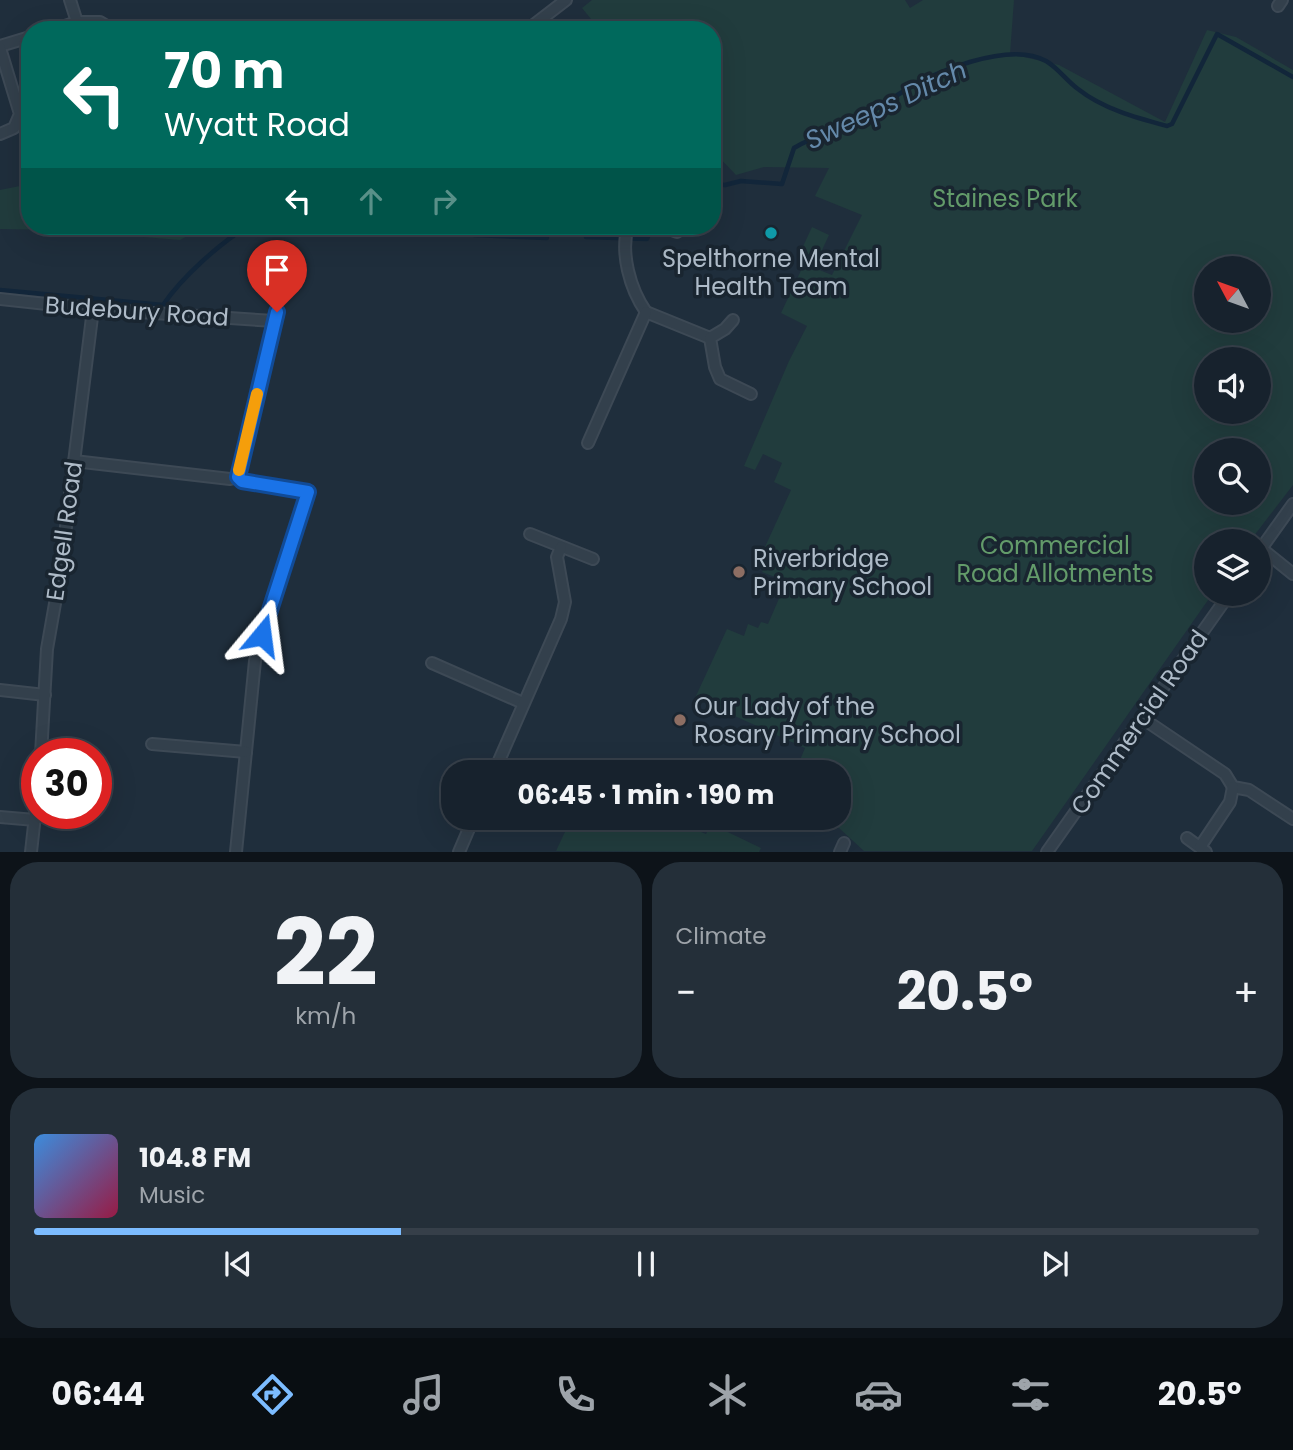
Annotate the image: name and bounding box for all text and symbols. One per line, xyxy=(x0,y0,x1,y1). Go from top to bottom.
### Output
text: 70 m xyxy=(164,37,284,105)
icon: left xyxy=(49,49,140,140)
water label: Sweeps Ditch xyxy=(799,52,973,158)
text: Wyatt Road xyxy=(164,102,350,147)
icon: left xyxy=(279,182,317,220)
icon: ahead xyxy=(352,182,390,220)
icon: right xyxy=(425,182,463,220)
park label: Staines Park xyxy=(932,182,1078,215)
marker: Spelthorne Mental Health Team xyxy=(763,225,779,241)
pin xyxy=(247,240,307,312)
place label: Spelthorne Mental Health Team xyxy=(662,242,880,303)
icon: arrive xyxy=(258,251,296,289)
north arrow xyxy=(1194,256,1270,332)
map controls xyxy=(1194,256,1271,606)
street label: Budebury Road xyxy=(44,288,230,334)
button: sound xyxy=(1194,347,1271,424)
button: search xyxy=(1194,438,1271,515)
street label: Edgell Road xyxy=(38,459,90,603)
park label: Commercial Road Allotments xyxy=(956,529,1154,590)
button: layers xyxy=(1194,529,1271,606)
place label: Riverbridge Primary School xyxy=(753,542,932,603)
marker: Riverbridge Primary School xyxy=(731,564,747,580)
position arrow xyxy=(225,598,299,672)
street label: Commercial Road xyxy=(1063,623,1215,821)
place label: Our Lady of the Rosary Primary School xyxy=(694,690,961,751)
marker: Our Lady of the Rosary Primary School xyxy=(672,712,688,728)
speed limit sign: 30 xyxy=(21,738,112,829)
text: 06:45 · 1 min · 190 m xyxy=(518,777,774,813)
text: 22 xyxy=(274,889,378,1017)
text: Climate xyxy=(676,920,766,952)
text: 20.5° xyxy=(897,955,1033,1028)
text: − xyxy=(676,966,696,1019)
text: + xyxy=(1233,966,1259,1019)
text: km/h xyxy=(295,1000,356,1032)
text: 104.8 FM xyxy=(139,1140,251,1176)
text: Music xyxy=(139,1179,205,1211)
icon: previous xyxy=(219,1245,257,1283)
icon: pause xyxy=(627,1245,665,1283)
icon: next xyxy=(1036,1245,1074,1283)
icon: directions xyxy=(248,1370,297,1419)
icon: music xyxy=(399,1370,448,1419)
icon: phone xyxy=(551,1370,600,1419)
icon: climate xyxy=(703,1370,752,1419)
icon: car xyxy=(854,1370,903,1419)
icon: filters xyxy=(1006,1370,1055,1419)
text: 06:44 xyxy=(51,1371,145,1416)
text: 20.5° xyxy=(1158,1371,1242,1416)

